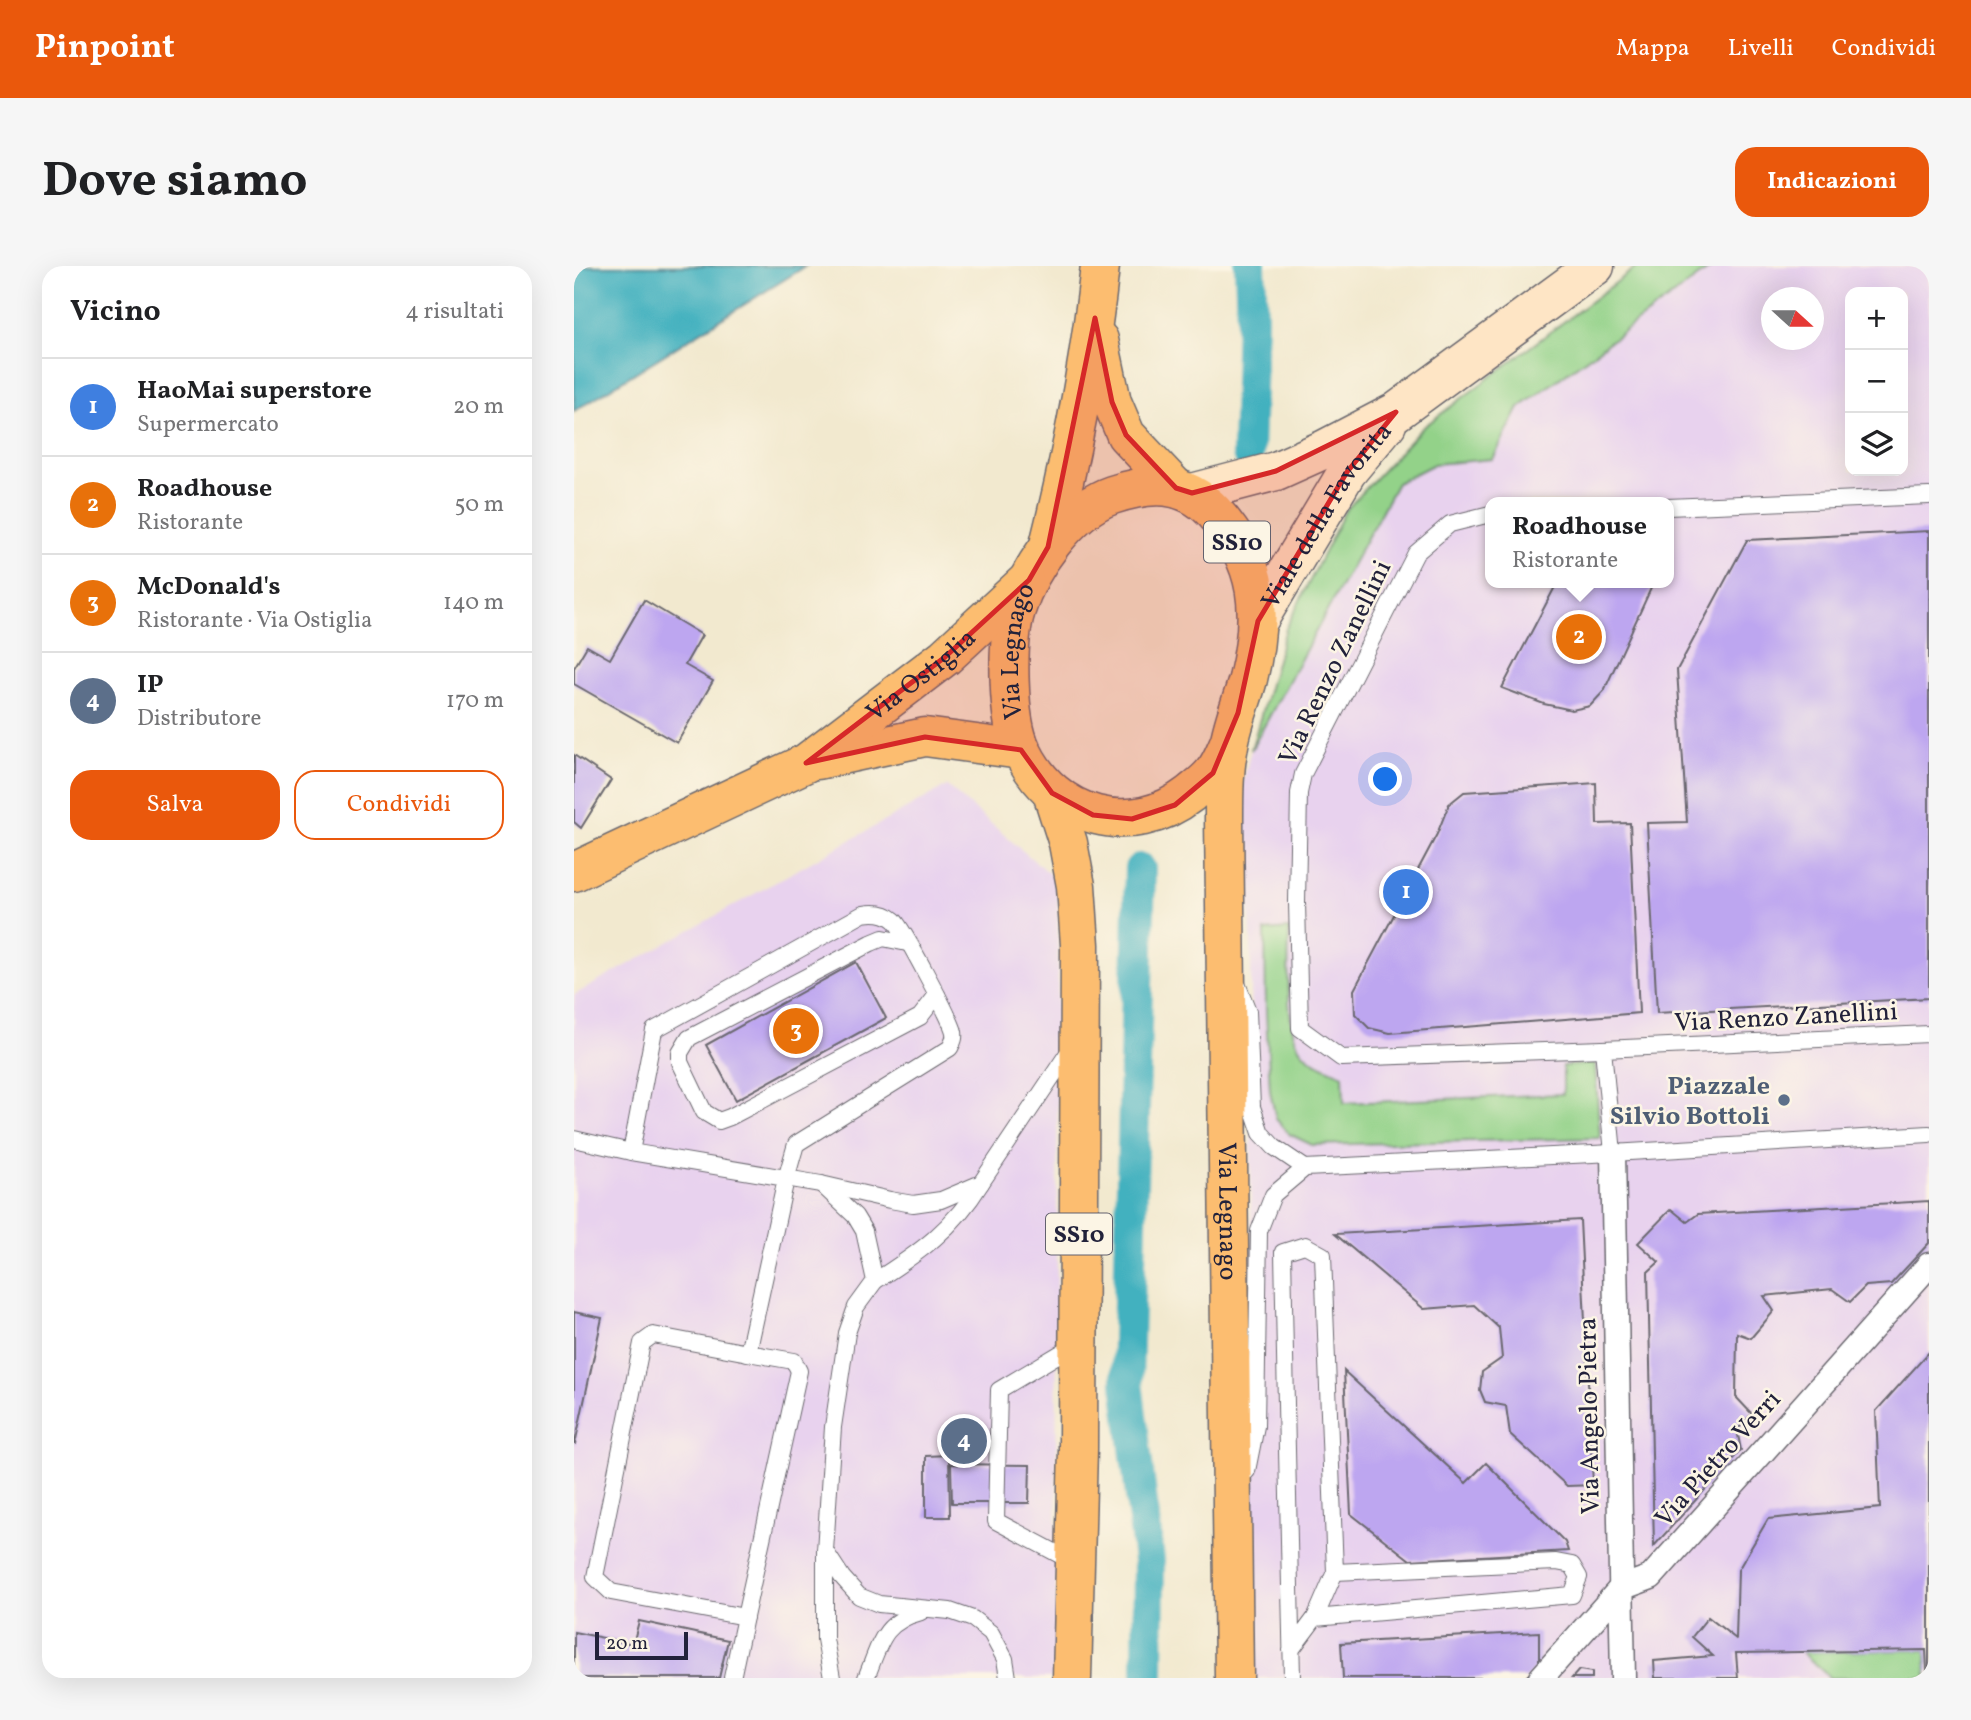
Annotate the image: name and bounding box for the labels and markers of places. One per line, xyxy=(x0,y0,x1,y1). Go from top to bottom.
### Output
pin: 2 xyxy=(1556,611,1602,663)
pin: 1 xyxy=(1383,866,1429,918)
pin: 3 xyxy=(773,1005,819,1057)
place label: Piazzale Silvio Bottoli xyxy=(1610,1069,1770,1135)
marker: Piazzale Silvio Bottoli xyxy=(1776,1092,1792,1108)
pin: 4 xyxy=(941,1415,987,1467)

